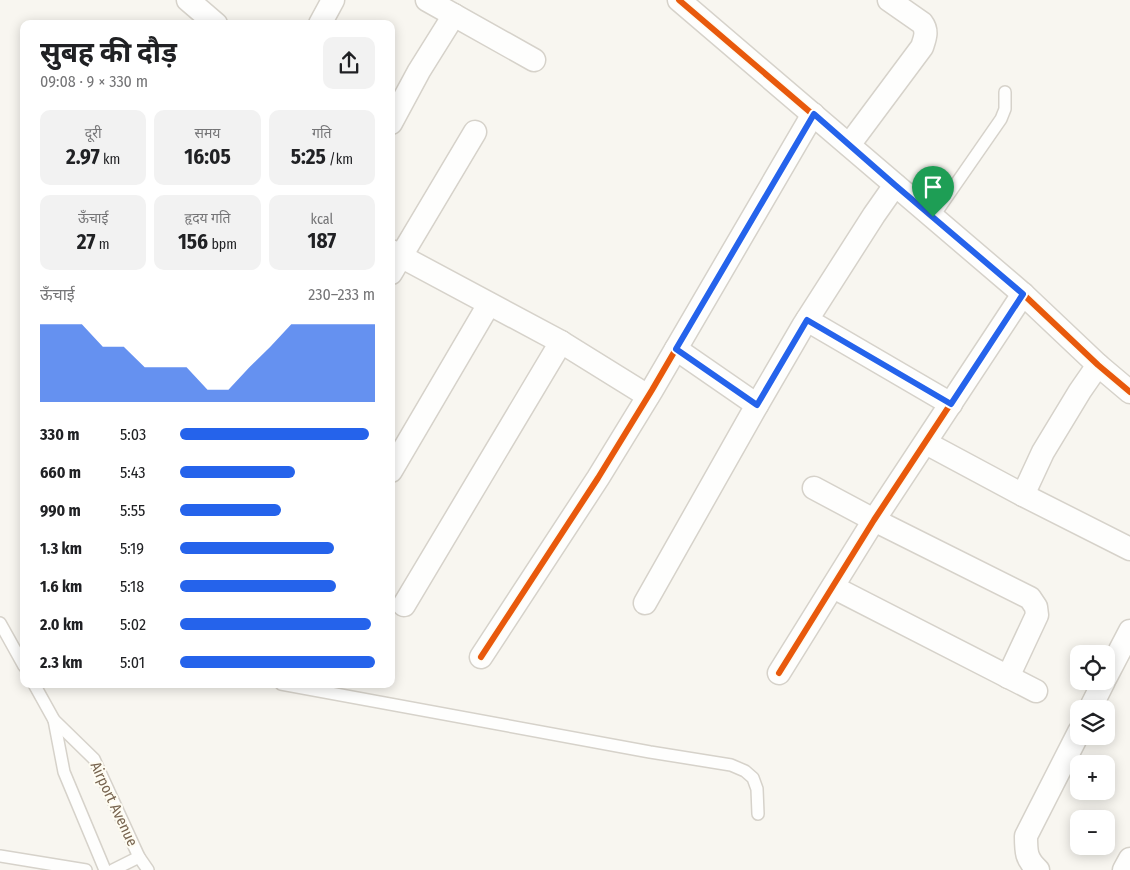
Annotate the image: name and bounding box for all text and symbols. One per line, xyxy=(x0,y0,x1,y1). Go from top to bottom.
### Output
text: सुबह की दौड़ xyxy=(40,36,177,69)
button: share xyxy=(323,37,375,89)
text: 09:08 · 9 × 330 m xyxy=(40,72,148,91)
text: दूरी xyxy=(85,125,102,142)
text: समय xyxy=(195,125,220,142)
text: गति xyxy=(312,125,332,142)
text: 2.97 xyxy=(66,144,100,170)
text: 16:05 xyxy=(184,144,231,170)
text: 5:25 xyxy=(291,144,326,170)
text: km xyxy=(100,151,120,168)
text: /km xyxy=(326,151,353,168)
pin xyxy=(912,166,954,217)
icon: arrive xyxy=(919,173,947,201)
text: ऊँचाई xyxy=(78,210,108,227)
text: हृदय गति xyxy=(184,210,231,227)
text: kcal xyxy=(310,211,333,228)
text: 187 xyxy=(308,228,336,254)
text: 27 xyxy=(77,229,95,255)
text: 156 xyxy=(178,229,208,255)
text: m xyxy=(95,236,109,253)
text: bpm xyxy=(208,236,237,253)
text: ऊँचाई xyxy=(40,285,75,304)
text: 230–233 m xyxy=(308,285,375,304)
text: 330 m xyxy=(40,425,79,444)
text: 5:03 xyxy=(120,425,146,444)
text: 660 m xyxy=(40,463,81,482)
text: 5:43 xyxy=(120,463,145,482)
text: 990 m xyxy=(40,501,81,520)
text: 5:55 xyxy=(120,501,145,520)
text: 1.3 km xyxy=(40,539,82,558)
text: 5:19 xyxy=(120,539,144,558)
text: 1.6 km xyxy=(40,577,82,596)
text: 5:18 xyxy=(120,577,144,596)
text: 2.0 km xyxy=(40,615,83,634)
text: 5:02 xyxy=(120,615,146,634)
map controls xyxy=(1070,645,1115,855)
button: locate xyxy=(1070,645,1115,690)
text: 2.3 km xyxy=(40,653,83,672)
text: 5:01 xyxy=(120,653,145,672)
button: layers xyxy=(1070,700,1115,745)
button: + xyxy=(1070,755,1115,800)
street label: Airport Avenue xyxy=(87,759,141,849)
button: − xyxy=(1070,810,1115,855)

